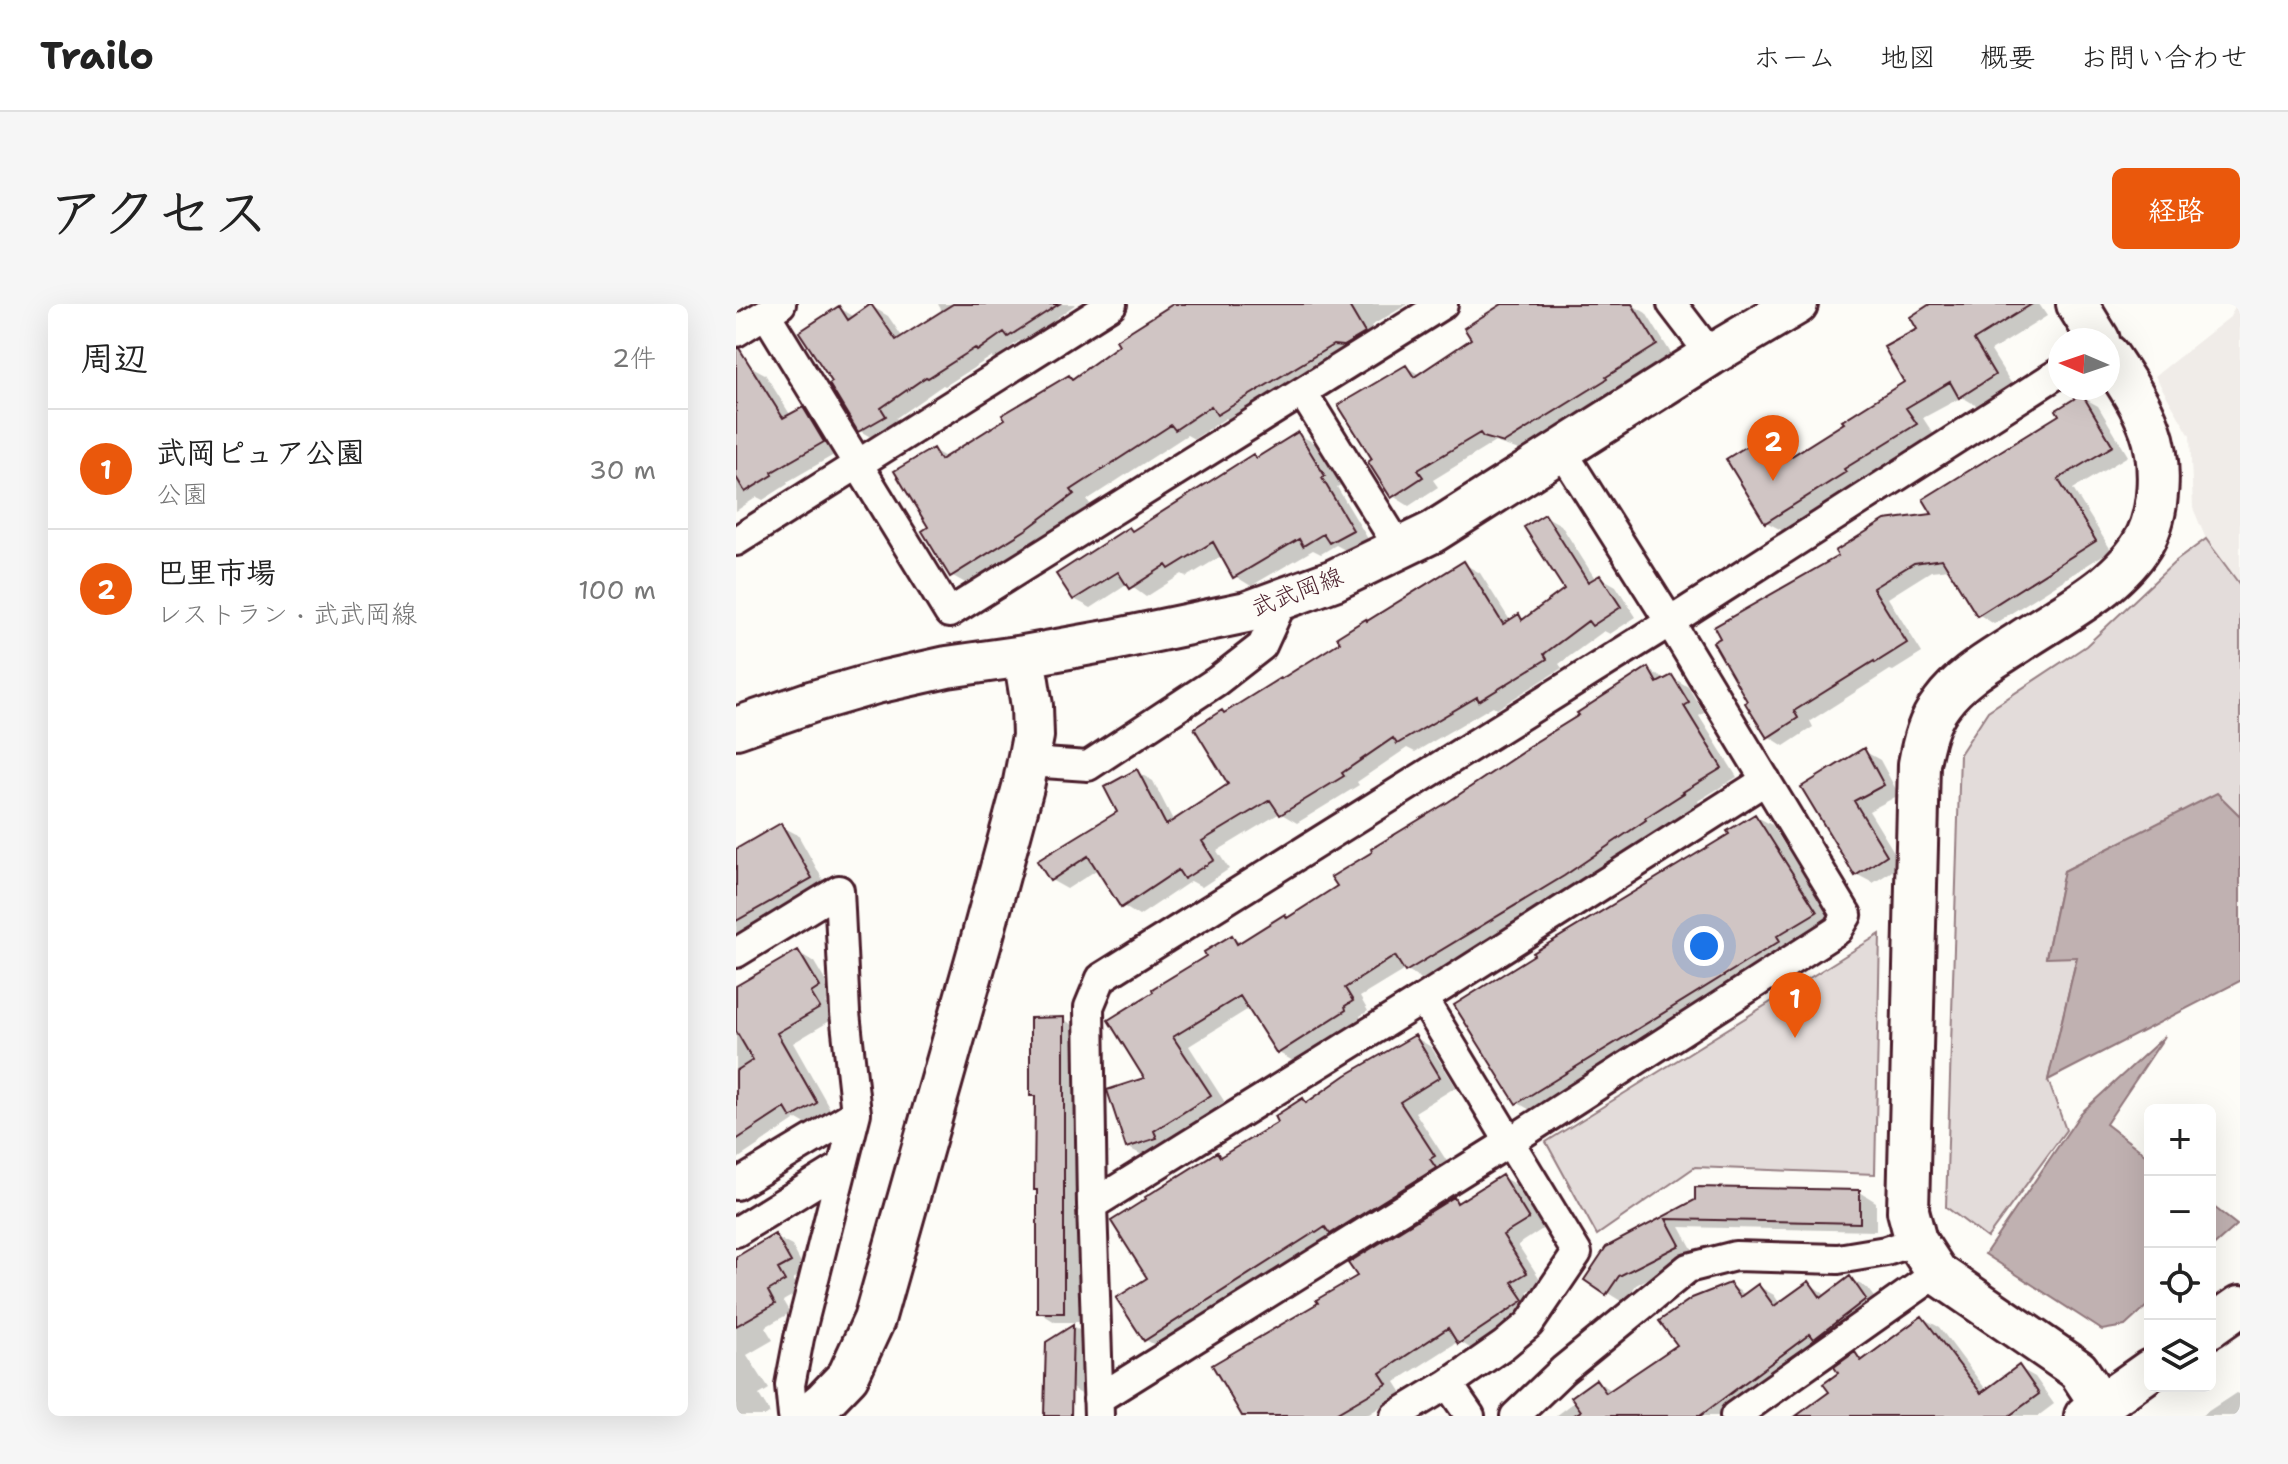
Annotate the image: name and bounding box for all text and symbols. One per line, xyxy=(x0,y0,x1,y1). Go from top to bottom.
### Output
text: Trailo xyxy=(40,30,154,81)
text: ホーム xyxy=(1753,38,1836,76)
text: 地図 xyxy=(1880,38,1936,76)
text: 概要 xyxy=(1980,38,2036,76)
text: お問い合わせ xyxy=(2080,38,2248,76)
button: 経路 xyxy=(2112,168,2240,249)
text: アクセス xyxy=(48,175,269,250)
north arrow xyxy=(2048,328,2120,400)
text: 周辺 xyxy=(80,335,148,381)
text: 2件 xyxy=(612,340,656,375)
pin: 2 xyxy=(1747,415,1799,481)
text: 武岡ピュア公園 xyxy=(156,432,365,473)
text: 1 xyxy=(100,452,112,487)
text: 30 m xyxy=(589,452,656,487)
text: 公園 xyxy=(156,476,208,511)
text: 巴里市場 xyxy=(156,552,276,593)
street label: 武武岡線 xyxy=(1246,560,1348,624)
text: 2 xyxy=(97,572,115,607)
text: 100 m xyxy=(578,572,656,607)
text: レストラン · 武武岡線 xyxy=(156,596,417,631)
your location xyxy=(1684,926,1724,966)
pin: 1 xyxy=(1769,972,1821,1038)
map controls xyxy=(2144,1104,2216,1392)
button: + xyxy=(2144,1104,2216,1176)
button: − xyxy=(2144,1176,2216,1248)
button: locate xyxy=(2144,1248,2216,1320)
button: layers xyxy=(2144,1320,2216,1392)

